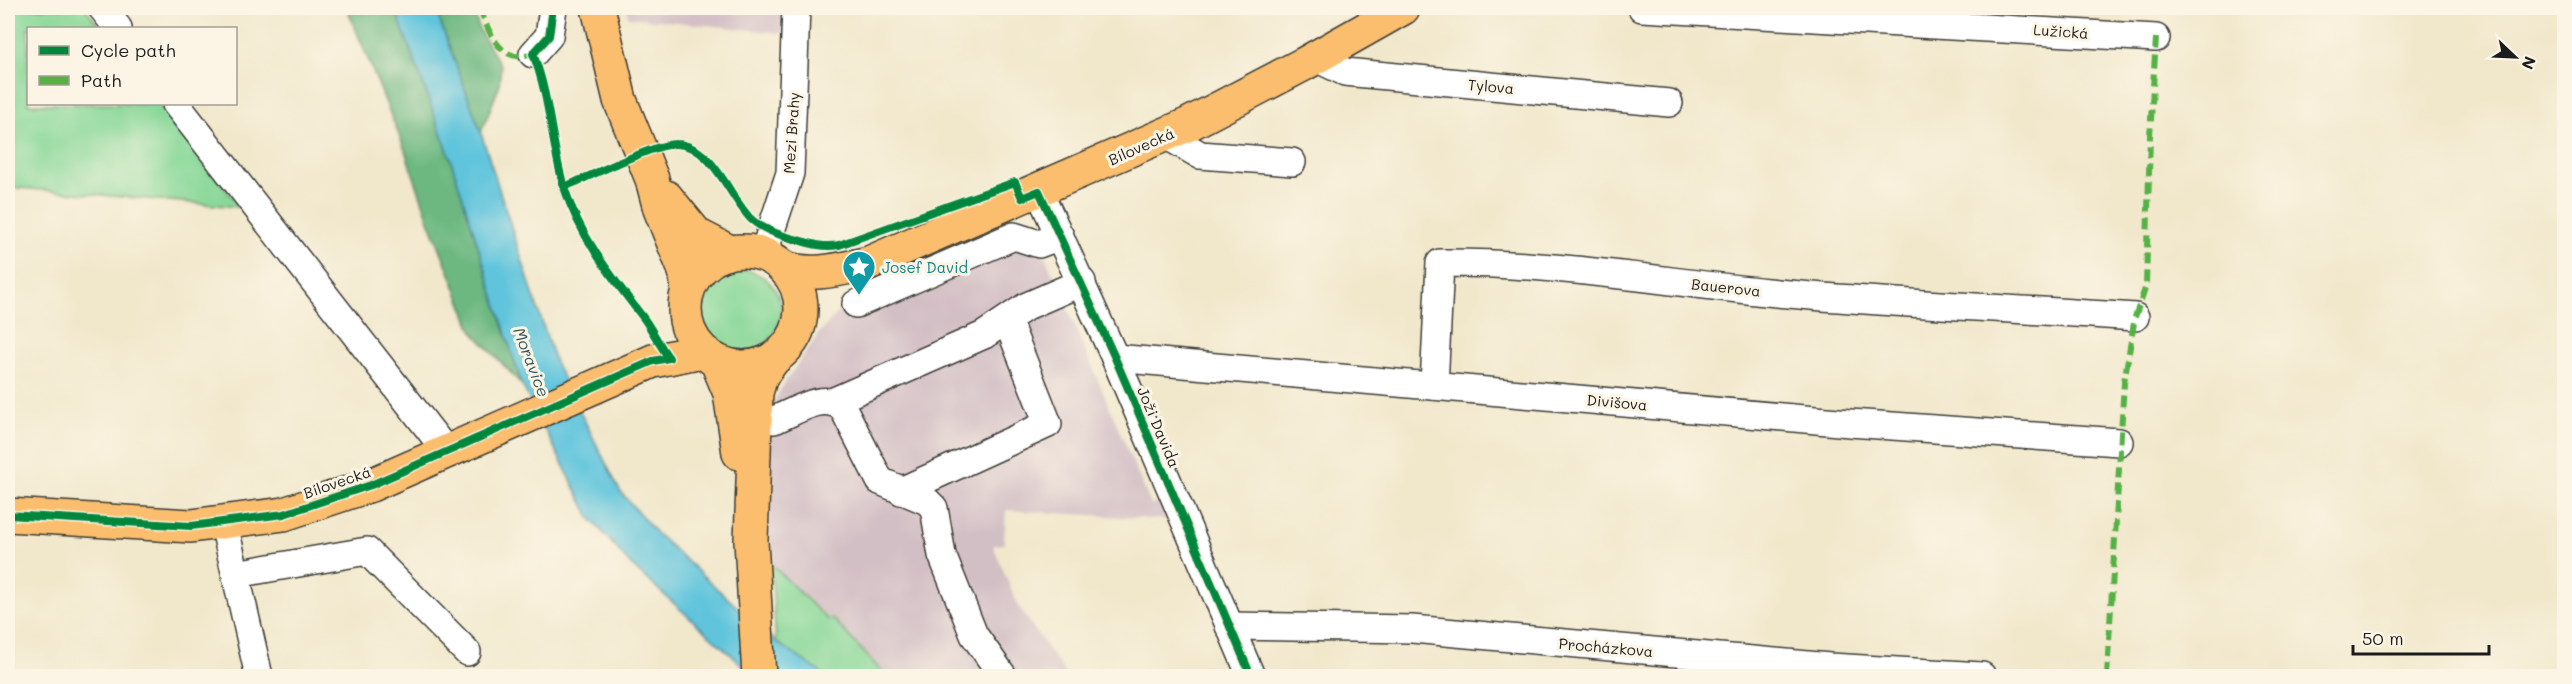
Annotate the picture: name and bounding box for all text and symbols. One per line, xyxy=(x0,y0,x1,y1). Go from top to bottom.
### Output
street label: Lužická xyxy=(2033,19,2089,43)
legend xyxy=(27,27,237,105)
north arrow xyxy=(2485,27,2545,87)
text: Cycle path xyxy=(81,38,176,62)
text: N xyxy=(2517,53,2541,73)
text: Path xyxy=(81,68,121,92)
street label: Tylova xyxy=(1467,74,1515,98)
street label: Mezi Brahy xyxy=(778,92,804,174)
street label: Bílovecká xyxy=(1105,123,1177,169)
place icon: Josef David xyxy=(841,249,877,296)
place label: Josef David xyxy=(882,257,968,277)
street label: Bauerova xyxy=(1690,273,1762,301)
water label: Moravice xyxy=(509,324,555,400)
street label: Joži Davida xyxy=(1133,384,1185,470)
street label: Divišova xyxy=(1586,389,1648,415)
street label: Bílovecká xyxy=(301,461,373,503)
scale bar xyxy=(2353,618,2490,656)
text: 50 m xyxy=(2362,626,2404,650)
street label: Procházkova xyxy=(1558,633,1654,661)

